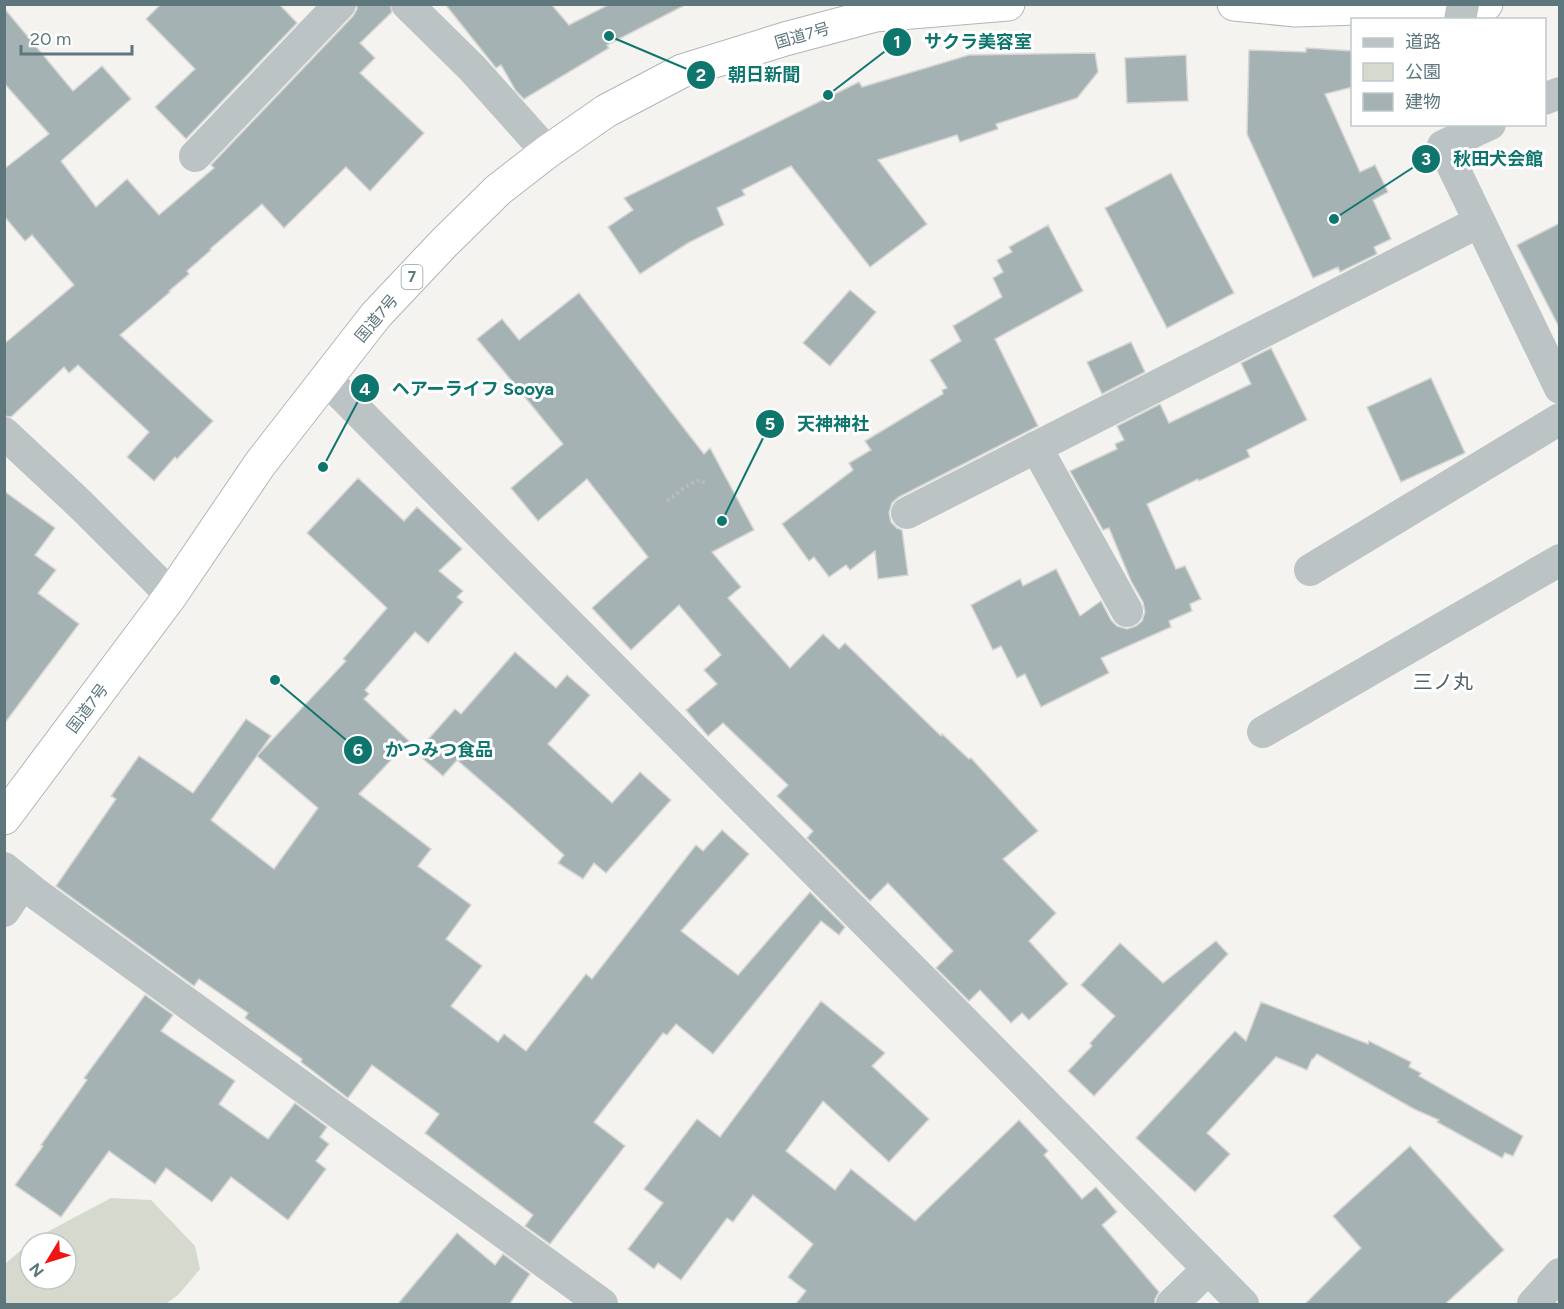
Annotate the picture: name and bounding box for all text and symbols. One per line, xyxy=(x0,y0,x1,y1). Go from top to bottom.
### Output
scale bar xyxy=(21,18,132,56)
legend xyxy=(1351,18,1546,126)
street label: 国道7号 xyxy=(772,19,832,52)
callout: サクラ美容室 xyxy=(882,24,1044,60)
text: 20 m xyxy=(30,28,71,50)
text: 1 xyxy=(893,31,901,53)
text: サクラ美容室 xyxy=(924,31,1032,53)
text: 道路 xyxy=(1405,31,1441,53)
callout: 朝日新聞 xyxy=(686,57,812,93)
text: 公園 xyxy=(1405,61,1441,83)
text: 2 xyxy=(696,64,706,86)
text: 朝日新聞 xyxy=(728,64,800,86)
text: 建物 xyxy=(1405,91,1441,113)
callout: 秋田犬会館 xyxy=(1411,141,1555,177)
text: 3 xyxy=(1421,148,1431,170)
text: 秋田犬会館 xyxy=(1453,148,1543,170)
road number: 7 xyxy=(402,265,422,289)
street label: 国道7号 xyxy=(351,291,402,346)
callout: ヘアーライフ Sooya xyxy=(350,370,566,406)
text: 4 xyxy=(359,378,371,400)
text: ヘアーライフ Sooya xyxy=(392,378,554,400)
callout: 天神神社 xyxy=(755,406,881,442)
text: 5 xyxy=(765,413,775,435)
text: 天神神社 xyxy=(797,413,869,435)
district label: 三ノ丸 xyxy=(1413,670,1473,694)
street label: 国道7号 xyxy=(63,680,112,737)
callout: かつみつ食品 xyxy=(343,732,505,768)
text: 6 xyxy=(353,739,363,761)
text: かつみつ食品 xyxy=(385,739,493,761)
north arrow xyxy=(18,1231,78,1291)
text: N xyxy=(25,1259,48,1281)

